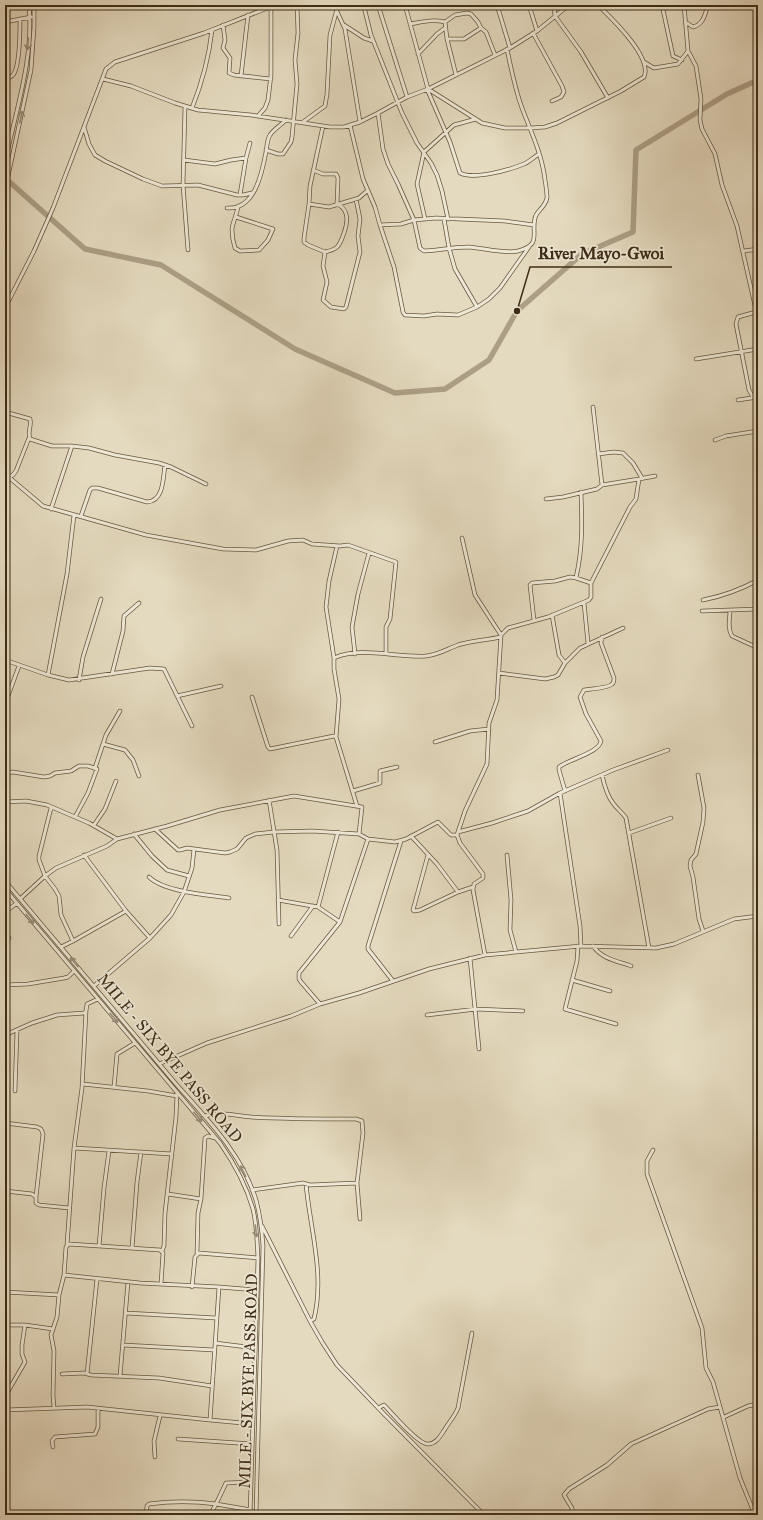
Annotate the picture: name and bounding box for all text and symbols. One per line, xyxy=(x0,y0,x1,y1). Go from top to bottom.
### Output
one-way arrow xyxy=(25,37,32,50)
one-way arrow xyxy=(18,111,26,124)
callout: River Mayo-Gwoi xyxy=(530,238,672,267)
text: River Mayo-Gwoi xyxy=(538,243,664,264)
one-way arrow xyxy=(26,913,35,924)
one-way arrow xyxy=(69,957,78,967)
street label: MILE - SIX BYE PASS ROAD xyxy=(94,969,246,1147)
one-way arrow xyxy=(110,1013,119,1023)
one-way arrow xyxy=(193,1112,202,1123)
one-way arrow xyxy=(239,1166,246,1178)
one-way arrow xyxy=(252,1224,260,1237)
street label: MILE - SIX BYE PASS ROAD xyxy=(235,1273,261,1489)

